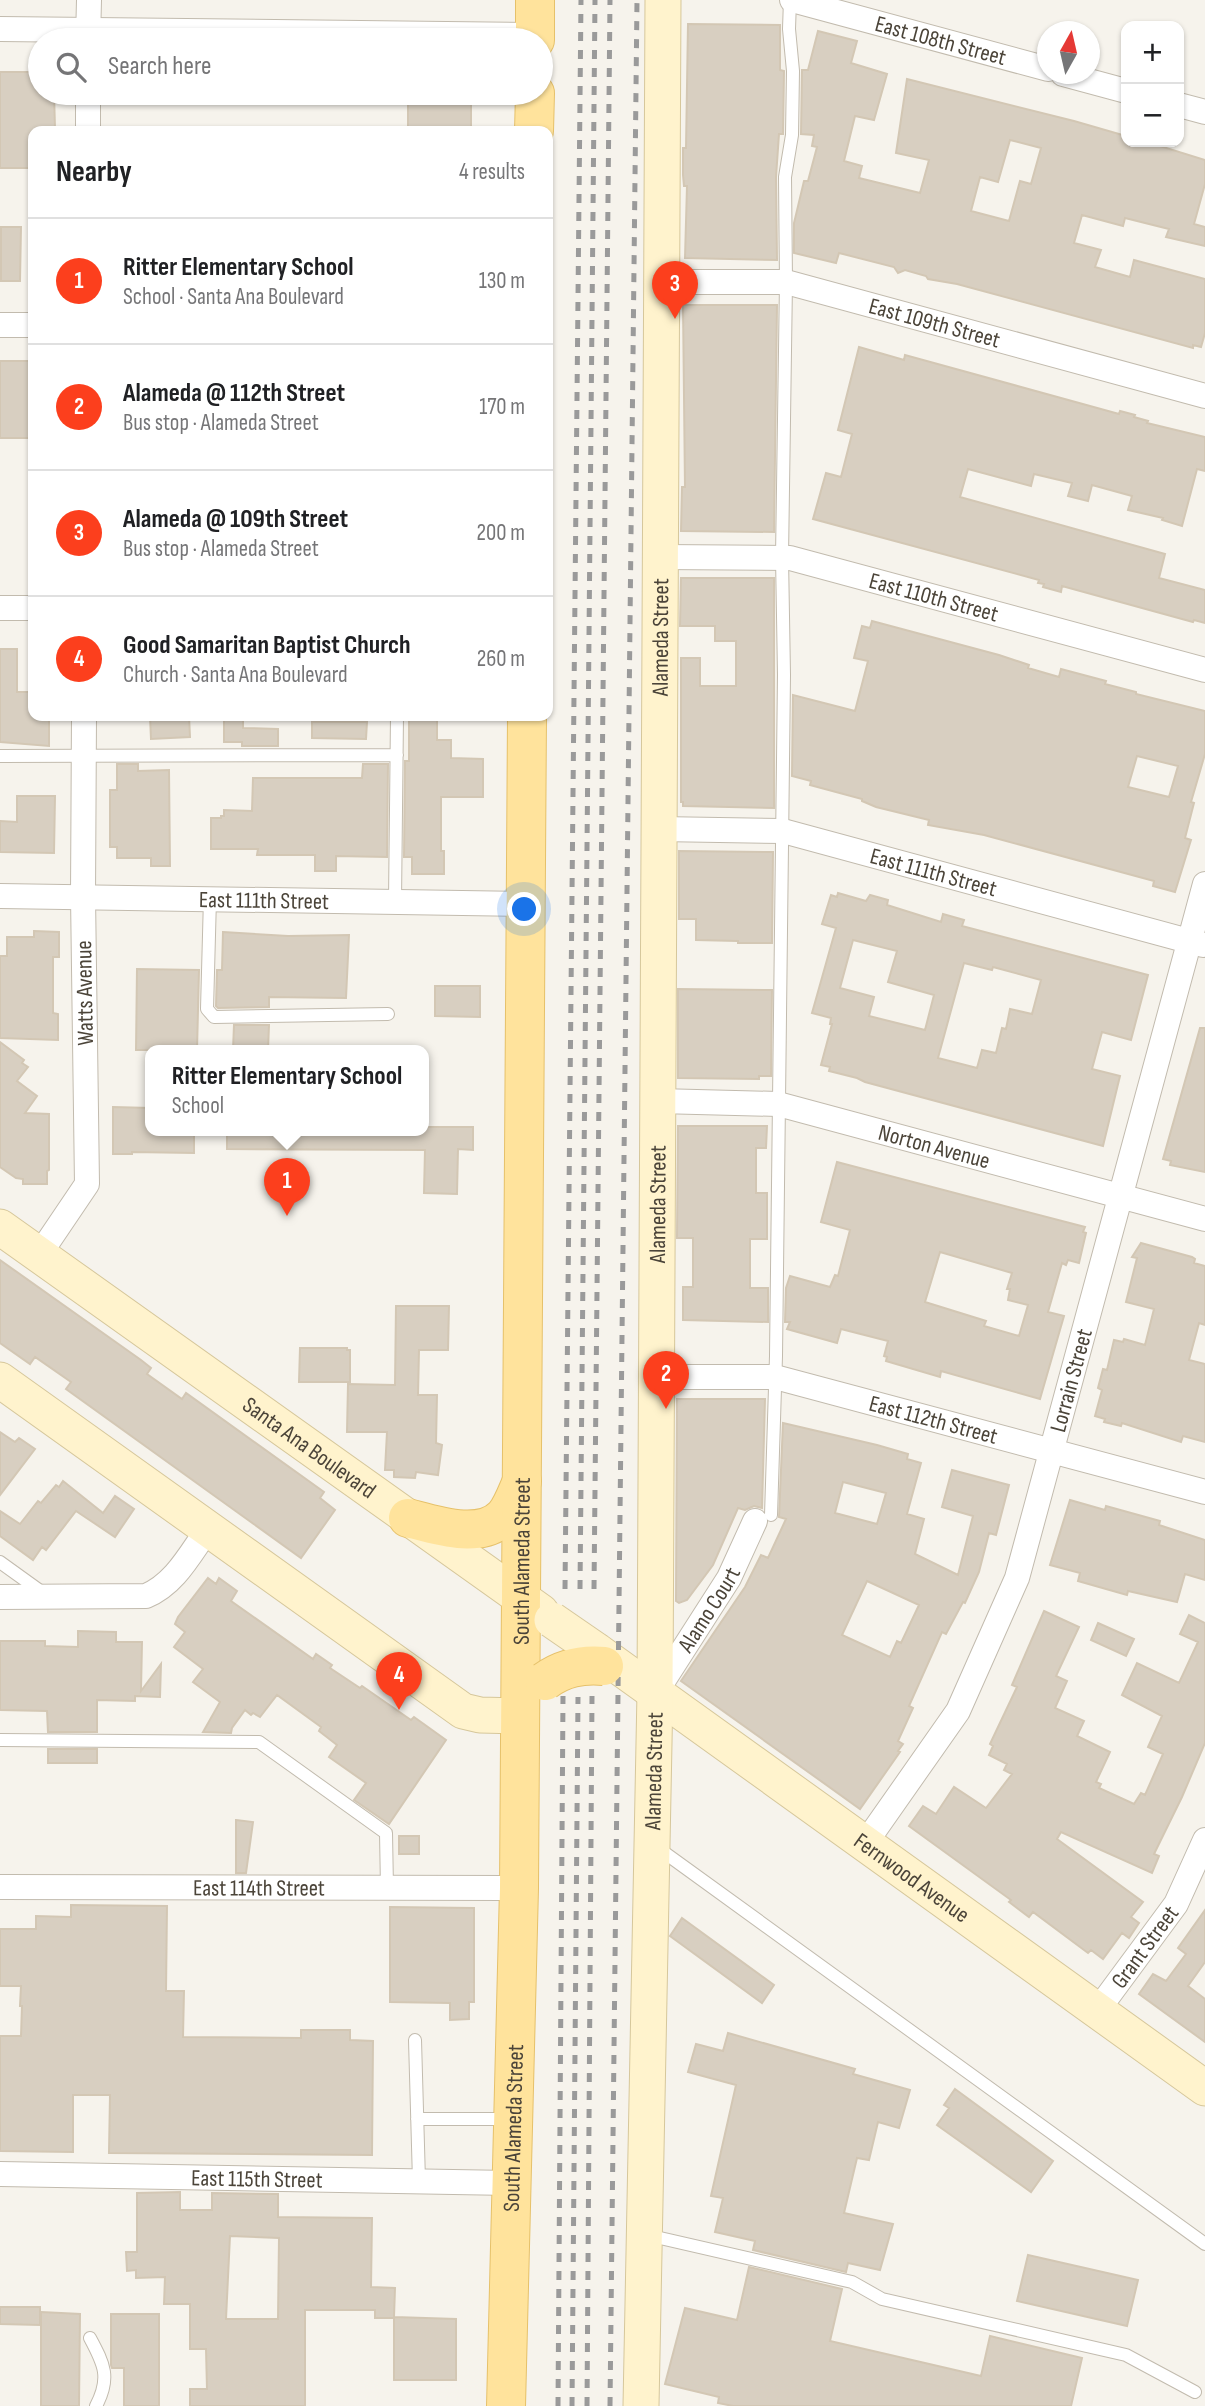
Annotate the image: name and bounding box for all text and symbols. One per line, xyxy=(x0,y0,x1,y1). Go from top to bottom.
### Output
street label: East 108th Street xyxy=(872,10,1009,72)
north arrow xyxy=(1037,21,1100,84)
map controls xyxy=(1121,21,1184,147)
button: + xyxy=(1121,21,1184,84)
search box xyxy=(28,28,553,105)
icon: search xyxy=(52,48,90,86)
text: Search here xyxy=(108,51,211,82)
button: − xyxy=(1121,84,1184,147)
text: Nearby xyxy=(56,154,132,190)
text: 4 results xyxy=(459,158,525,186)
text: Ritter Elementary School xyxy=(123,252,354,283)
pin: 3 xyxy=(652,261,698,319)
text: 1 xyxy=(74,267,84,295)
text: 130 m xyxy=(479,267,525,295)
text: School · Santa Ana Boulevard xyxy=(123,283,344,311)
street label: East 109th Street xyxy=(866,292,1003,355)
text: Alameda @ 112th Street xyxy=(123,378,345,409)
text: 2 xyxy=(74,393,84,421)
text: 170 m xyxy=(479,393,525,421)
text: Bus stop · Alameda Street xyxy=(123,409,319,437)
text: Alameda @ 109th Street xyxy=(123,504,348,535)
text: 3 xyxy=(74,519,84,547)
text: 200 m xyxy=(477,519,525,547)
text: Bus stop · Alameda Street xyxy=(123,535,319,563)
street label: East 110th Street xyxy=(866,567,1001,629)
street label: Alameda Street xyxy=(647,578,675,697)
text: Good Samaritan Baptist Church xyxy=(123,630,410,661)
text: 4 xyxy=(74,645,84,673)
text: 260 m xyxy=(477,645,525,673)
text: Church · Santa Ana Boulevard xyxy=(123,661,348,689)
street label: East 111th Street xyxy=(867,842,1000,903)
street label: East 111th Street xyxy=(199,886,329,916)
your location xyxy=(507,892,541,926)
street label: Watts Avenue xyxy=(70,940,100,1046)
popup xyxy=(145,1045,429,1136)
text: Ritter Elementary School xyxy=(172,1061,402,1092)
text: School xyxy=(172,1092,224,1120)
street label: Norton Avenue xyxy=(875,1119,993,1175)
street label: Alameda Street xyxy=(644,1145,673,1264)
pin: 1 xyxy=(264,1158,310,1216)
street label: Lorrain Street xyxy=(1044,1326,1099,1435)
pin: 2 xyxy=(643,1351,689,1409)
street label: East 112th Street xyxy=(866,1390,1001,1451)
street label: Santa Ana Boulevard xyxy=(237,1391,381,1505)
street label: South Alameda Street xyxy=(508,1477,537,1645)
street label: Alamo Court xyxy=(672,1563,747,1659)
pin: 4 xyxy=(376,1652,422,1710)
street label: Alameda Street xyxy=(639,1712,670,1831)
street label: Fernwood Avenue xyxy=(848,1827,975,1929)
street label: East 114th Street xyxy=(193,1874,325,1903)
street label: Grant Street xyxy=(1106,1900,1185,1994)
street label: South Alameda Street xyxy=(498,2044,530,2212)
street label: East 115th Street xyxy=(191,2164,323,2195)

